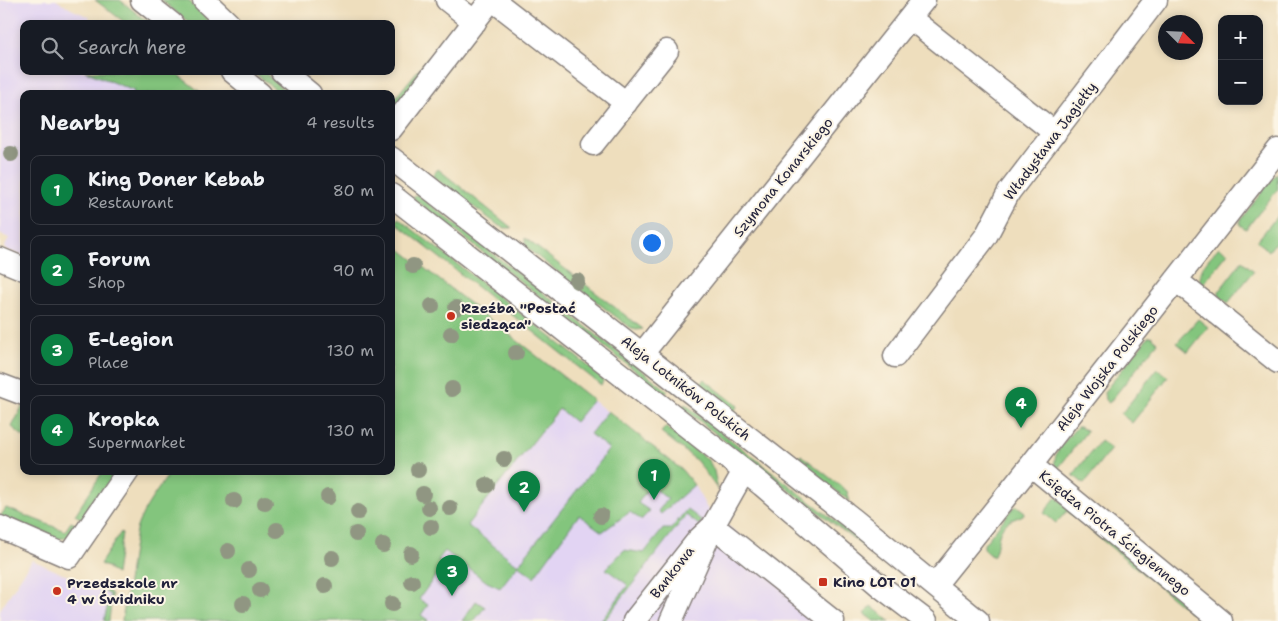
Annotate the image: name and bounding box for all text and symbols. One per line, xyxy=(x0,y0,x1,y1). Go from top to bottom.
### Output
north arrow xyxy=(1158,15,1203,60)
map controls xyxy=(1218,15,1263,105)
button: + xyxy=(1218,15,1263,60)
search box xyxy=(20,20,395,75)
icon: search xyxy=(38,34,66,62)
text: Search here xyxy=(78,35,187,60)
button: − xyxy=(1218,60,1263,105)
street label: Władysława Jagiełły xyxy=(1000,78,1100,204)
text: Nearby xyxy=(40,109,120,137)
text: 4 results xyxy=(306,112,375,133)
street label: Szymona Konarskiego xyxy=(729,114,837,240)
text: King Doner Kebab xyxy=(88,167,265,192)
text: 1 xyxy=(53,180,61,201)
text: 80 m xyxy=(333,180,374,201)
text: Restaurant xyxy=(88,192,174,213)
your location xyxy=(639,230,665,256)
text: Forum xyxy=(88,247,150,272)
text: 2 xyxy=(51,260,63,281)
text: 90 m xyxy=(333,260,374,281)
text: Shop xyxy=(88,272,125,293)
place label: Rzeźba "Postać siedząca" xyxy=(461,299,576,333)
street label: Aleja Wojska Polskiego xyxy=(1052,301,1162,435)
marker: Rzeźba "Postać siedząca" xyxy=(445,310,457,322)
text: E-Legion xyxy=(88,327,173,352)
street label: Aleja Lotników Polskich xyxy=(618,332,754,444)
text: 3 xyxy=(51,340,63,361)
text: 130 m xyxy=(327,340,374,361)
text: Place xyxy=(88,352,129,373)
pin: 4 xyxy=(1005,387,1037,428)
text: Kropka xyxy=(88,407,159,432)
text: 4 xyxy=(51,420,63,441)
text: 130 m xyxy=(327,420,374,441)
text: Supermarket xyxy=(88,432,185,453)
pin: 1 xyxy=(638,459,670,500)
street label: Księdza Piotra Ściegiennego xyxy=(1036,466,1194,600)
pin: 2 xyxy=(508,471,540,512)
street label: Bankowa xyxy=(646,542,698,602)
pin: 3 xyxy=(436,555,468,596)
place label: Kino LOT 01 xyxy=(833,573,916,591)
place label: Przedszkole nr 4 w Świdniku xyxy=(67,574,178,608)
marker: Kino LOT 01 xyxy=(817,576,829,588)
marker: Przedszkole nr 4 w Świdniku xyxy=(51,585,63,597)

